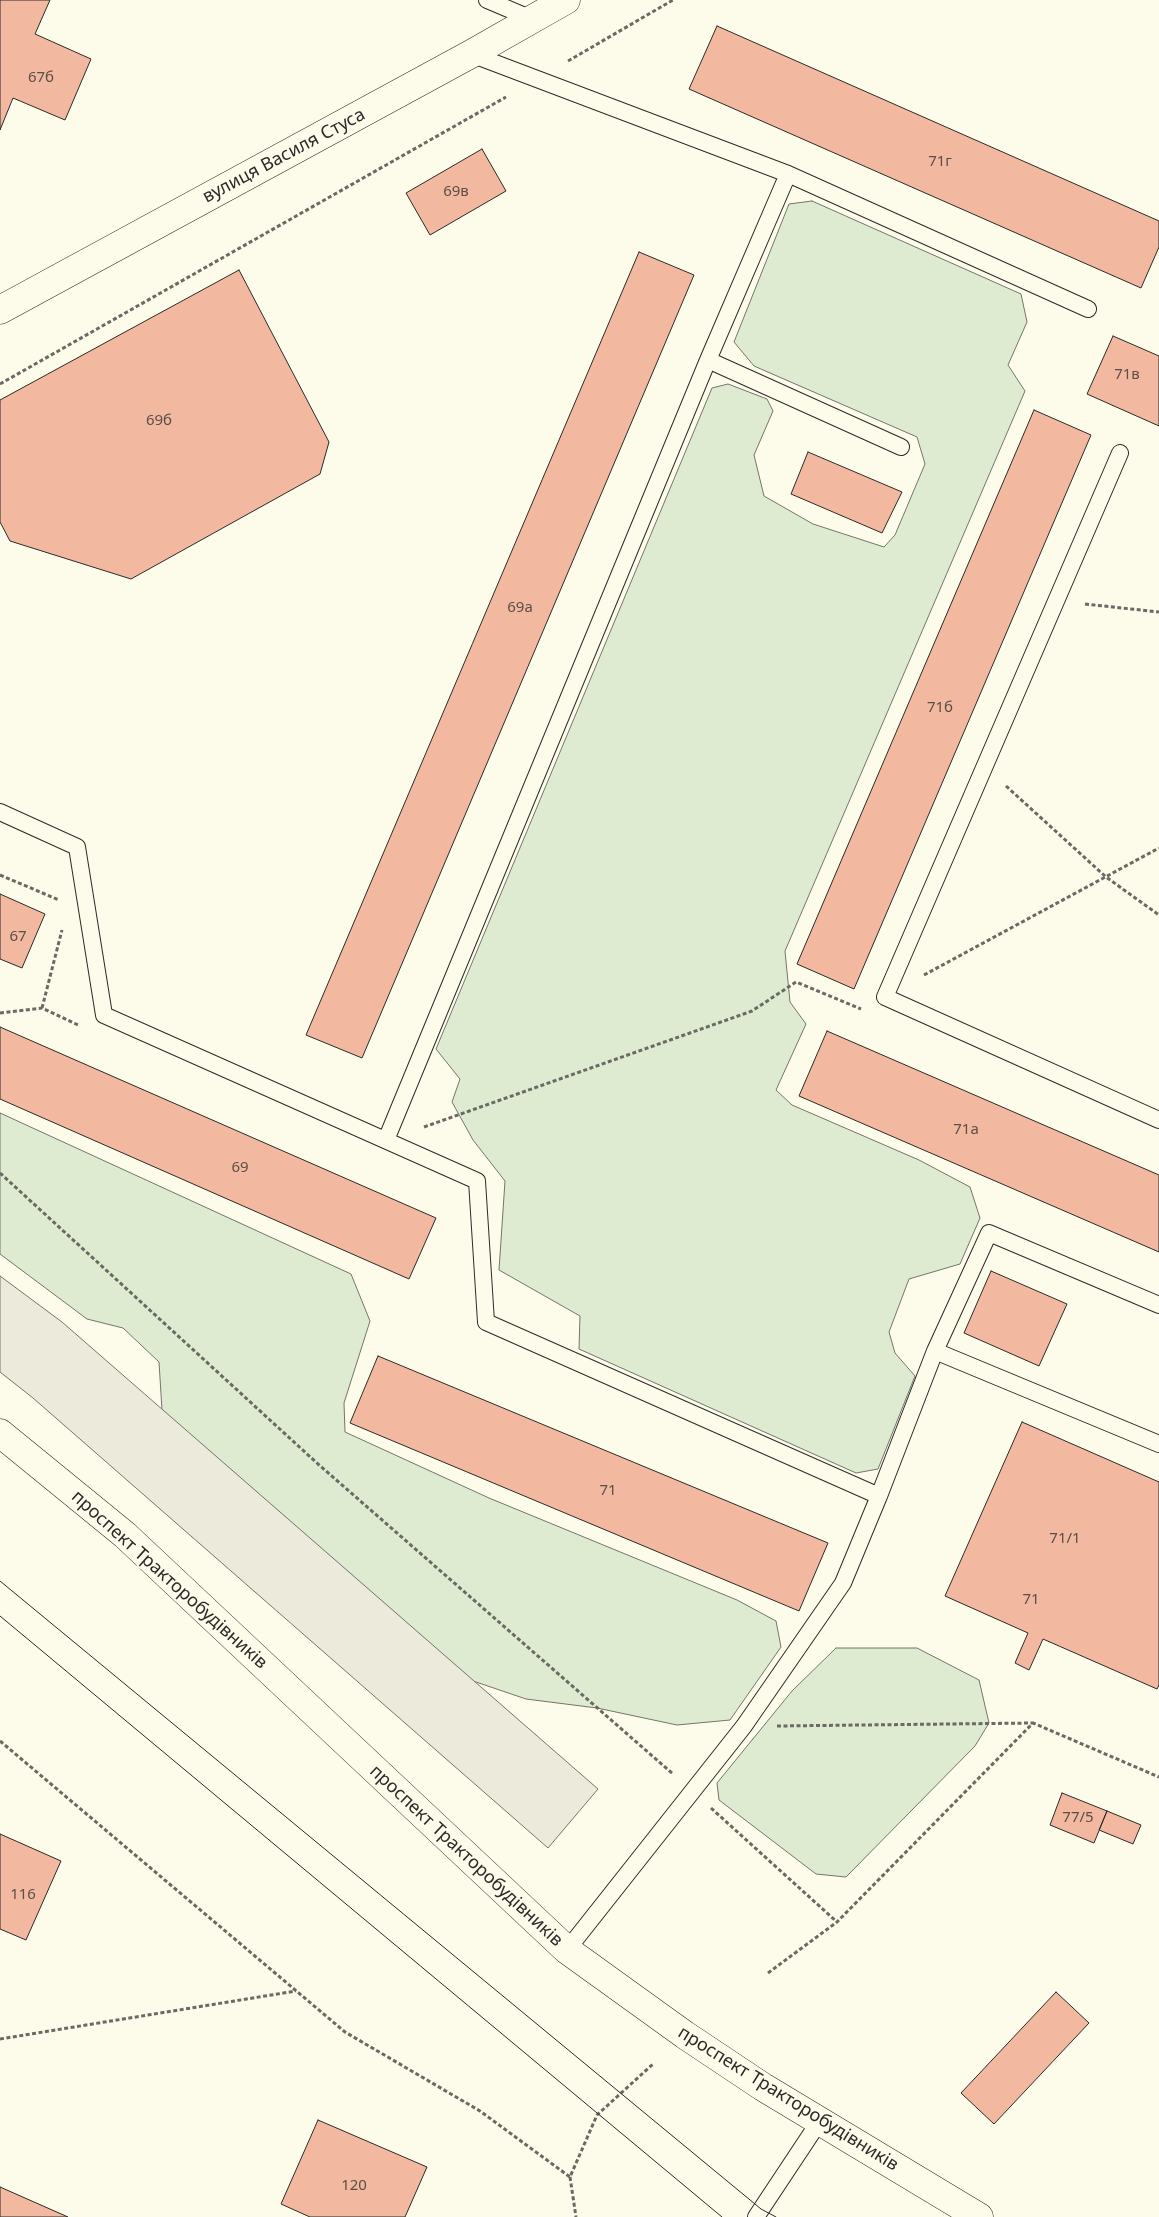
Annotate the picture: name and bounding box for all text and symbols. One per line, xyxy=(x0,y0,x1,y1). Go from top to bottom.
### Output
house number: 67б xyxy=(28,69,54,87)
street label: вулиця Василя Стуса xyxy=(199,104,369,208)
house number: 71г xyxy=(928,153,952,171)
house number: 69в xyxy=(443,183,469,201)
house number: 71в xyxy=(1114,366,1140,384)
house number: 69б xyxy=(146,412,172,430)
house number: 69а xyxy=(507,599,533,617)
house number: 71б xyxy=(927,699,953,717)
house number: 67 xyxy=(9,928,27,946)
house number: 71а xyxy=(953,1121,979,1139)
house number: 69 xyxy=(231,1159,249,1177)
house number: 71 xyxy=(599,1482,617,1500)
street label: проспект Тракторобудівників xyxy=(67,1486,271,1674)
house number: 71/1 xyxy=(1049,1530,1081,1548)
house number: 71 xyxy=(1022,1591,1040,1609)
street label: проспект Тракторобудівників xyxy=(365,1761,567,1951)
house number: 77/5 xyxy=(1062,1809,1094,1827)
house number: 116 xyxy=(10,1886,36,1904)
street label: проспект Тракторобудівників xyxy=(674,2022,902,2176)
house number: 120 xyxy=(341,2177,367,2195)

